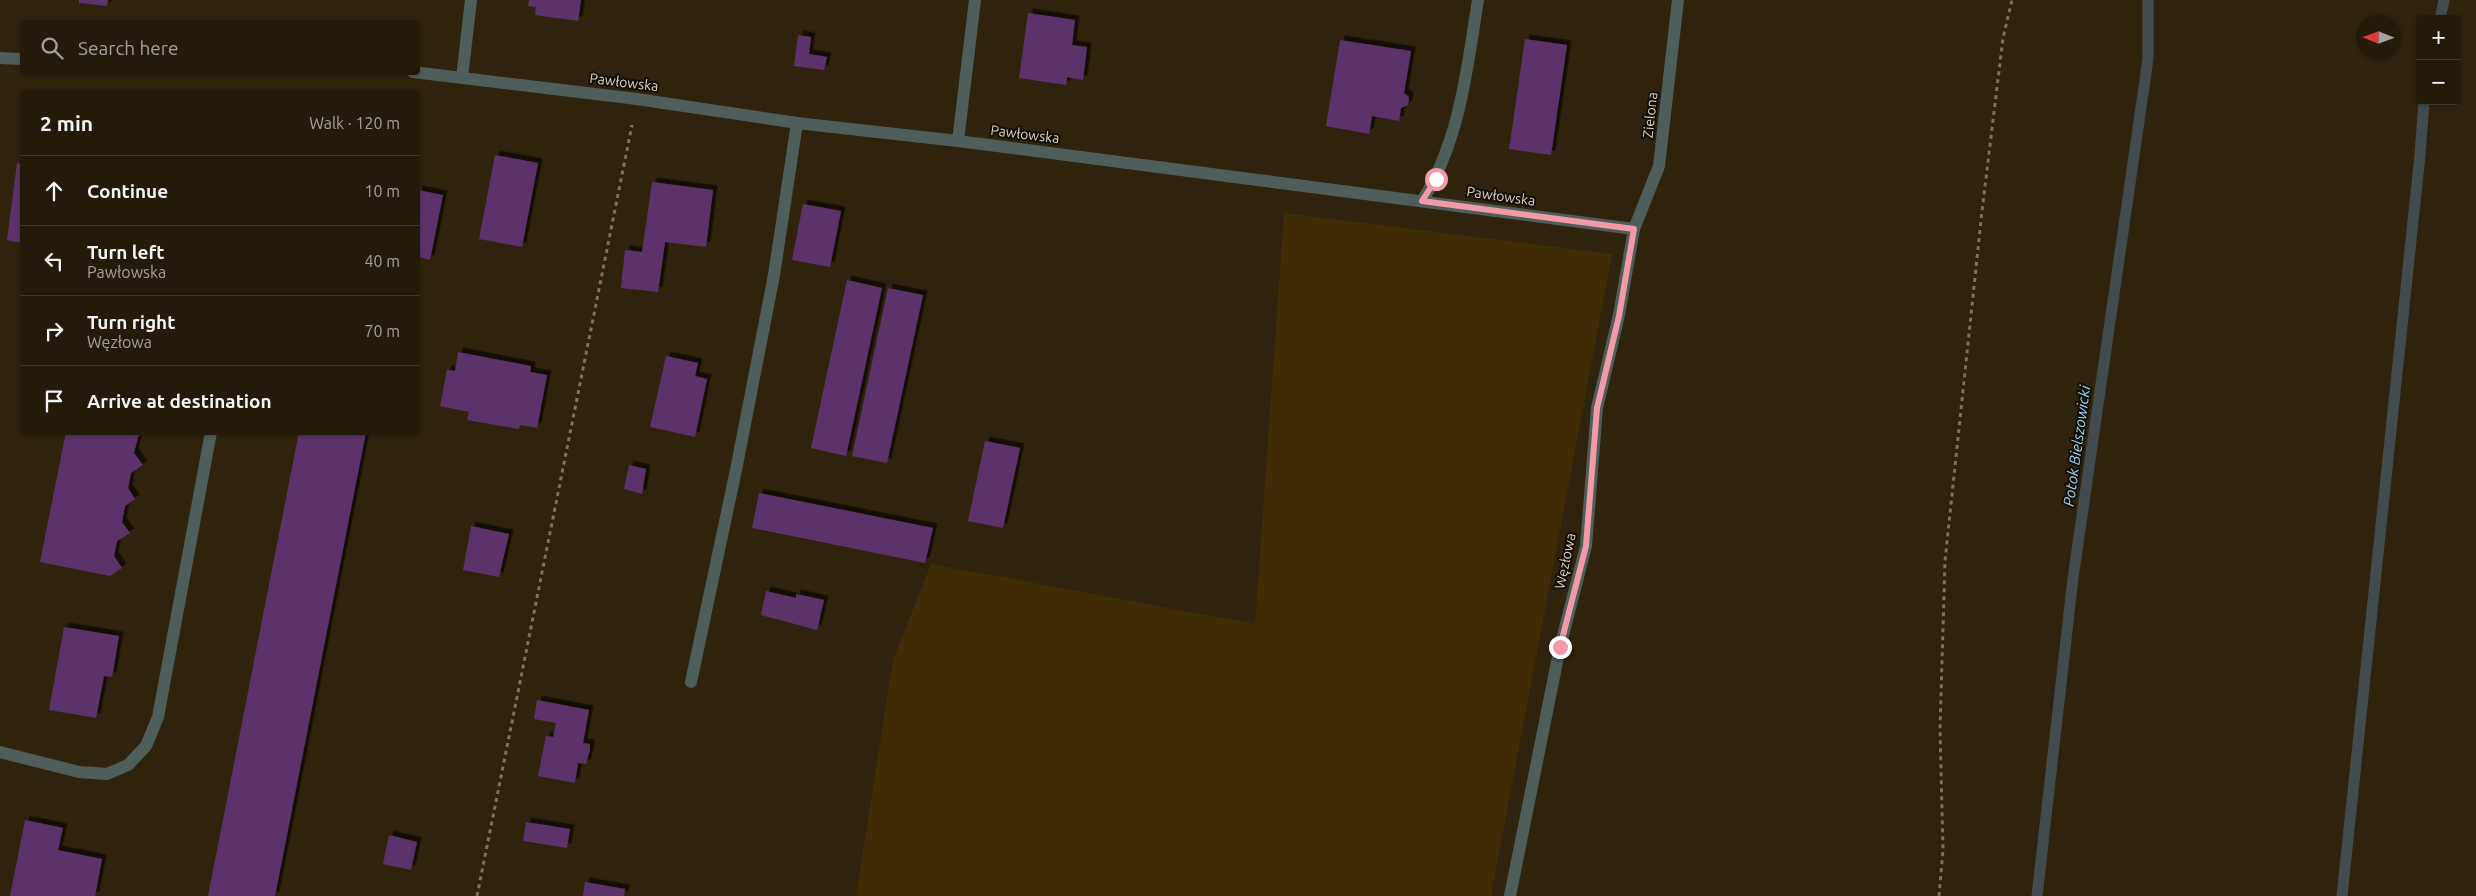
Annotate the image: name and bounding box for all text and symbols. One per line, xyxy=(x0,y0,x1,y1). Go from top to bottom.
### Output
north arrow xyxy=(2356,15,2401,60)
map controls xyxy=(2416,15,2461,105)
button: + xyxy=(2416,15,2461,60)
search box xyxy=(20,20,420,75)
icon: search xyxy=(38,34,66,62)
text: Search here xyxy=(78,37,178,59)
button: − xyxy=(2416,60,2461,105)
street label: Pawłowska xyxy=(589,70,659,94)
street label: Zielona xyxy=(1640,91,1660,139)
text: 2 min xyxy=(40,111,93,135)
text: Walk · 120 m xyxy=(309,114,400,132)
street label: Pawłowska xyxy=(990,122,1060,146)
route start xyxy=(1425,168,1448,191)
icon: ahead xyxy=(40,177,68,205)
text: Continue xyxy=(87,180,168,202)
text: 10 m xyxy=(364,182,400,200)
street label: Pawłowska xyxy=(1466,183,1536,209)
text: Turn left xyxy=(87,241,165,263)
icon: left xyxy=(40,247,68,275)
text: 40 m xyxy=(364,252,400,270)
text: Pawłowska xyxy=(87,263,166,281)
text: Turn right xyxy=(87,311,175,333)
icon: right xyxy=(40,317,68,345)
text: 70 m xyxy=(364,322,400,340)
text: Węzłowa xyxy=(87,333,152,351)
water label: Potok Bielszowicki xyxy=(2060,383,2094,507)
icon: arrive xyxy=(40,387,68,415)
text: Arrive at destination xyxy=(87,390,272,412)
street label: Węzłowa xyxy=(1551,532,1579,590)
route end xyxy=(1549,636,1572,659)

